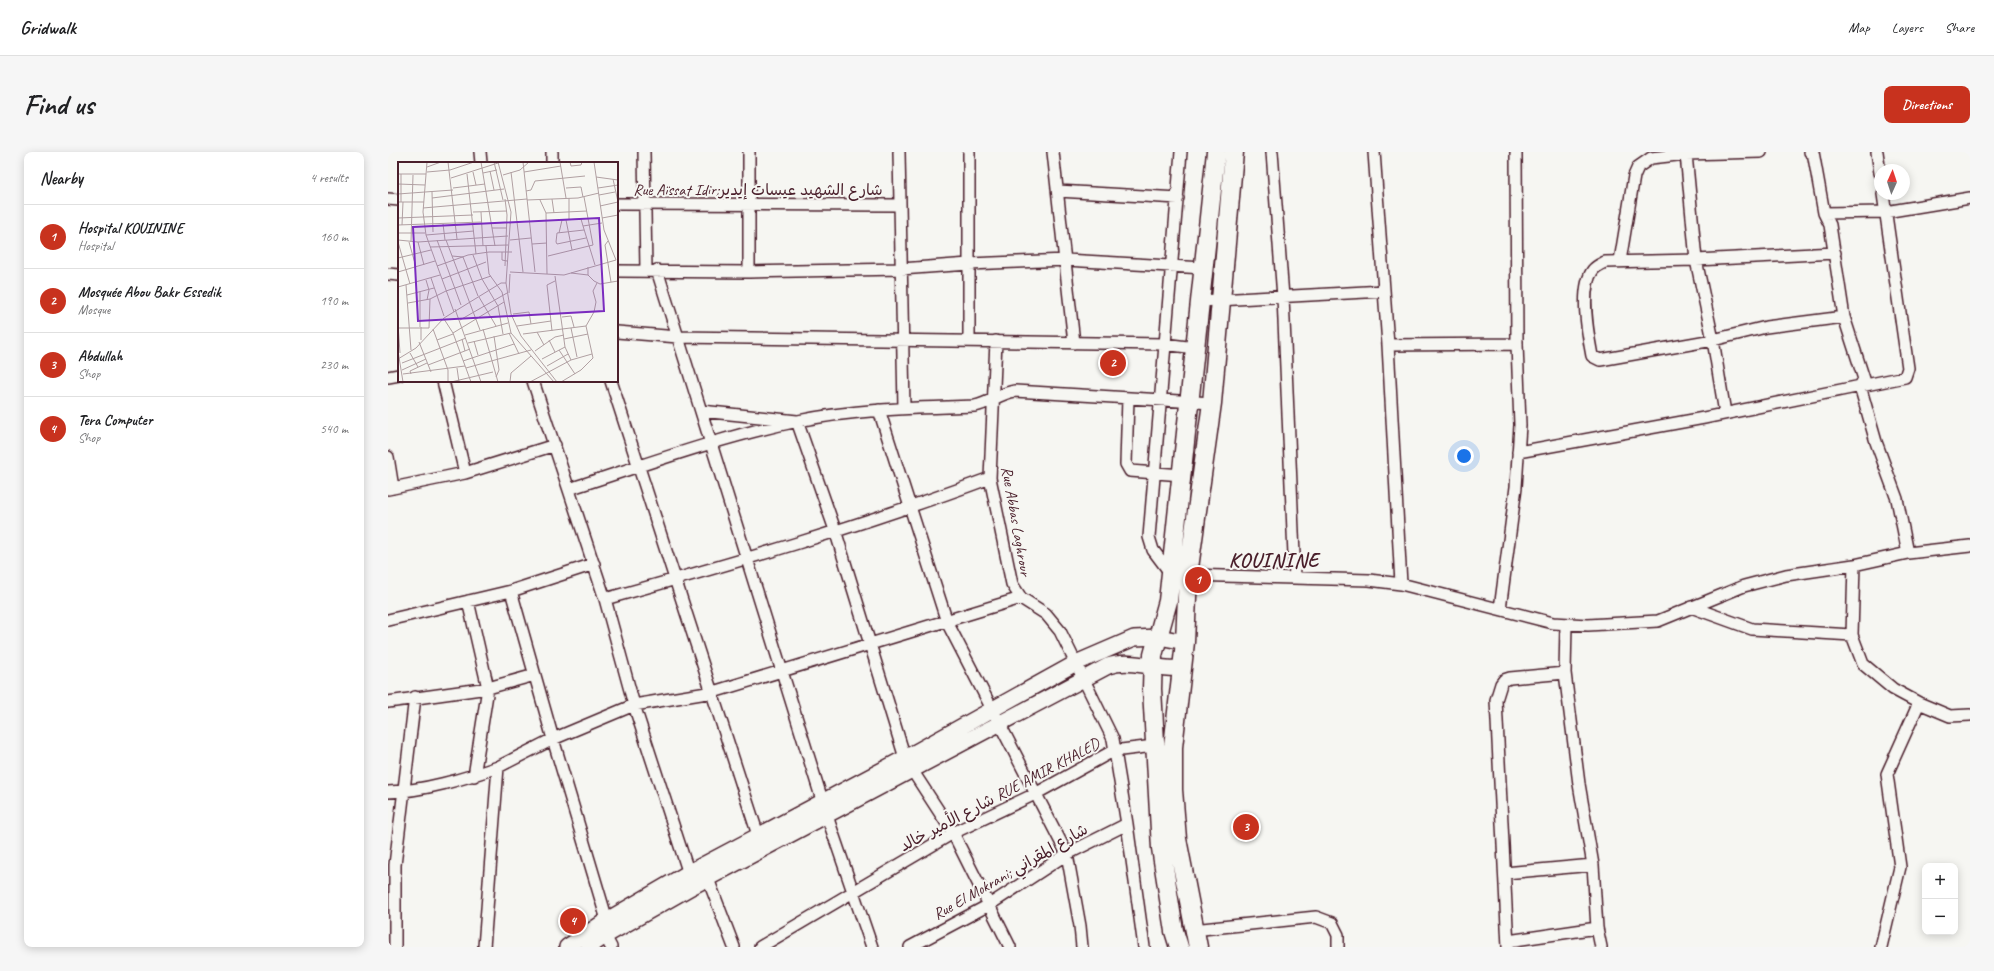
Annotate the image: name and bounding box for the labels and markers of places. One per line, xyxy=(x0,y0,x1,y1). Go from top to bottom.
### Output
pin: 2 xyxy=(1100,348,1126,378)
pin: 1 xyxy=(1185,565,1211,595)
pin: 3 xyxy=(1233,812,1259,842)
pin: 4 xyxy=(560,906,586,936)

